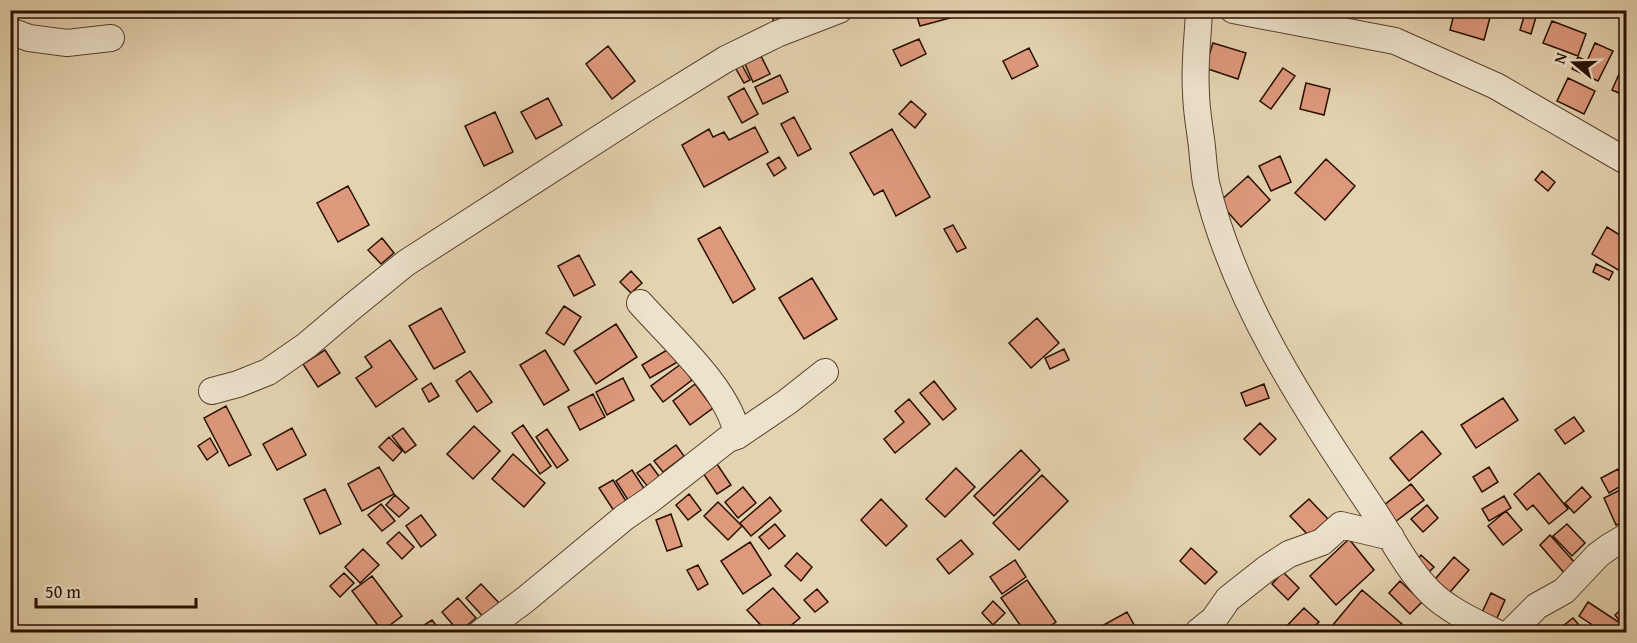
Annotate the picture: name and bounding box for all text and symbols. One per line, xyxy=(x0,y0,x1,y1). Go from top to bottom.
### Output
north arrow xyxy=(1544,33,1604,93)
text: N xyxy=(1547,49,1573,67)
scale bar xyxy=(36,571,196,609)
text: 50 m xyxy=(45,578,81,605)

